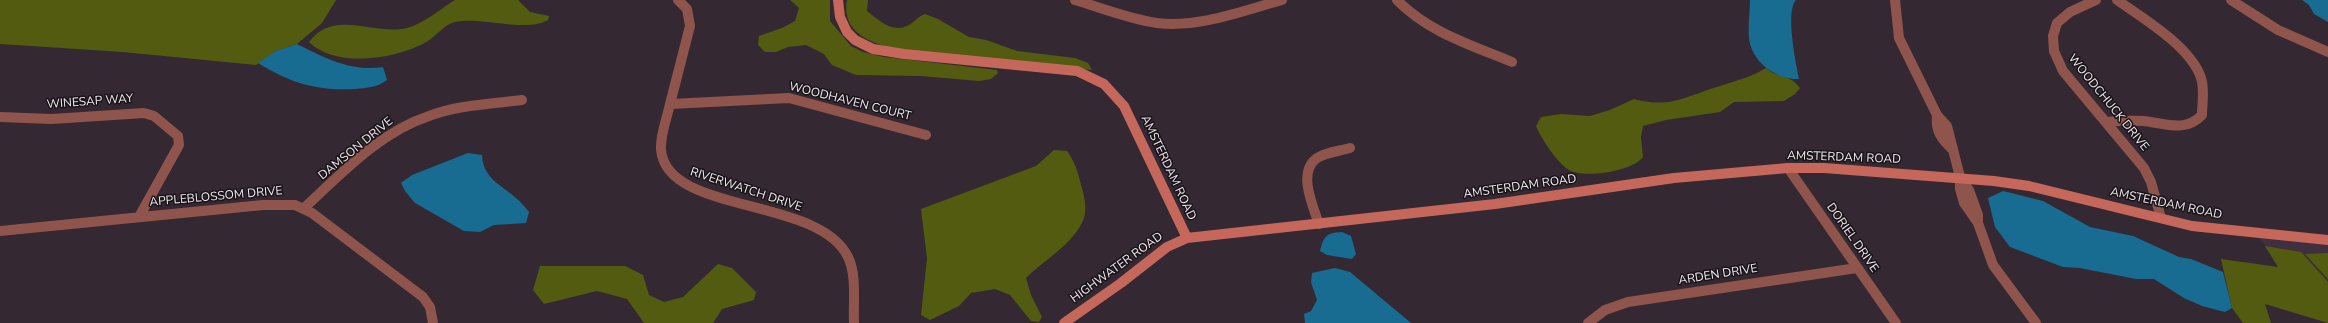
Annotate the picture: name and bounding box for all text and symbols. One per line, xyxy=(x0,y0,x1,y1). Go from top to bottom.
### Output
street label: WOODCHUCK DRIVE xyxy=(2065,52,2151,154)
street label: WOODHAVEN COURT xyxy=(787,80,913,124)
street label: WINESAP WAY xyxy=(46,92,134,112)
street label: AMSTERDAM ROAD xyxy=(1137,113,1199,223)
street label: DAMSON DRIVE xyxy=(316,115,396,183)
street label: AMSTERDAM ROAD xyxy=(1787,149,1901,167)
street label: RIVERWATCH DRIVE xyxy=(688,165,804,215)
street label: AMSTERDAM ROAD xyxy=(1463,172,1577,202)
street label: APPLEBLOSSOM DRIVE xyxy=(149,184,283,210)
street label: AMSTERDAM ROAD xyxy=(2109,185,2223,223)
street label: DORIEL DRIVE xyxy=(1823,201,1881,275)
street label: HIGHWATER ROAD xyxy=(1068,230,1166,306)
street label: ARDEN DRIVE xyxy=(1677,262,1759,288)

